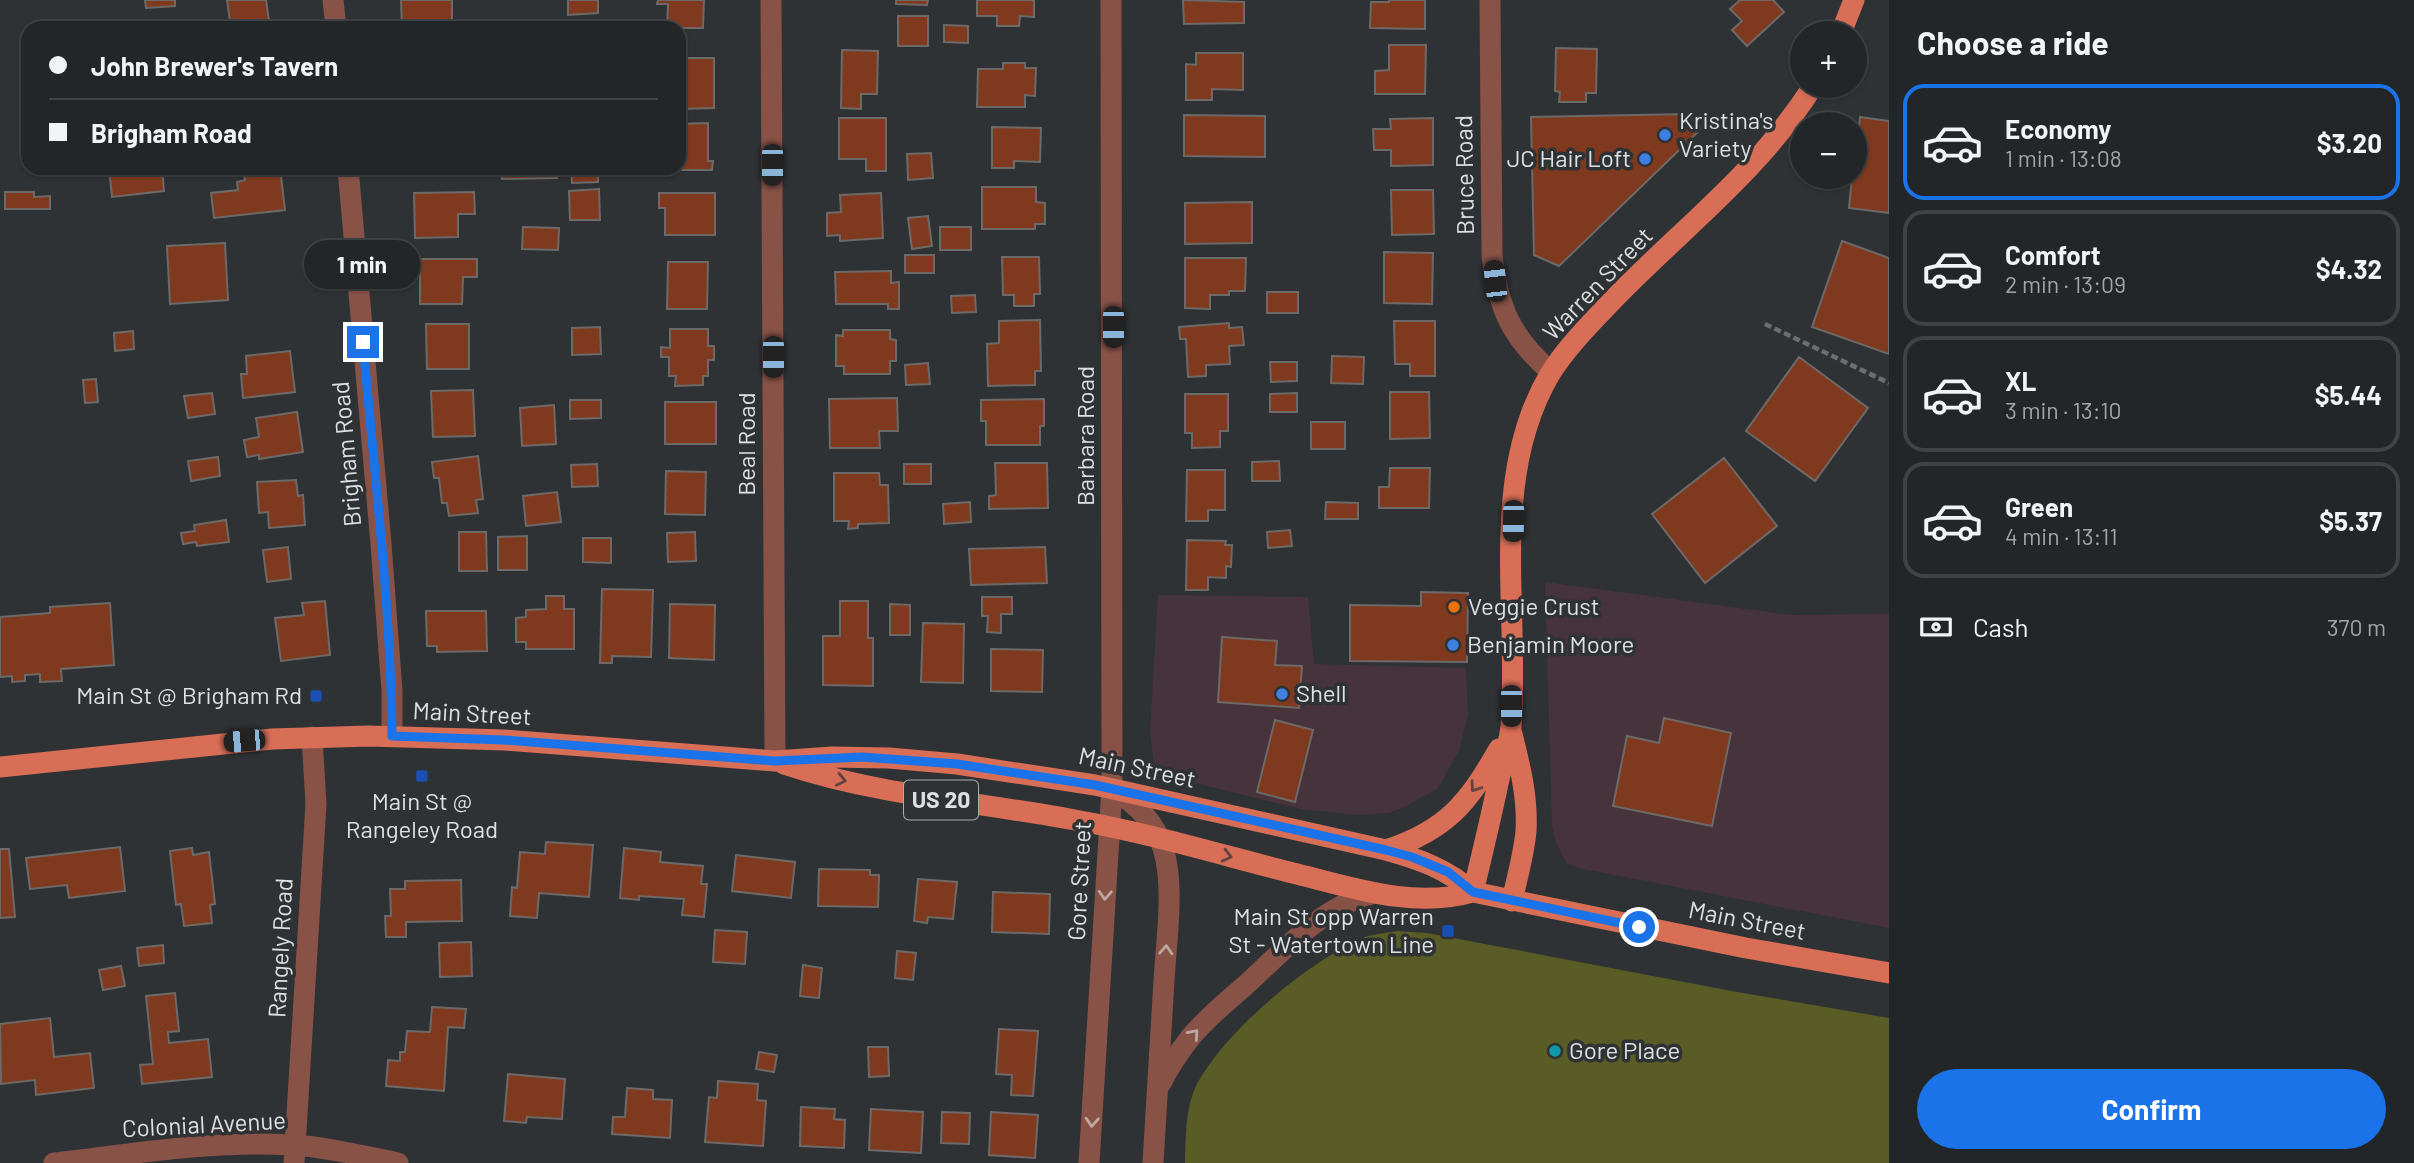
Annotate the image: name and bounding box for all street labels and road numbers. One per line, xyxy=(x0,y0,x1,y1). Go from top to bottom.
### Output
street label: Bruce Road xyxy=(1448,115,1479,235)
street label: Warren Street xyxy=(1536,221,1658,345)
street label: Barbara Road xyxy=(1070,366,1099,506)
street label: Brigham Road xyxy=(325,380,366,528)
street label: Beal Road xyxy=(731,392,760,496)
street label: Main Street xyxy=(412,695,532,730)
street label: Main Street xyxy=(1076,740,1198,793)
road number: US 20 xyxy=(904,780,978,820)
street label: Gore Street xyxy=(1061,820,1096,941)
street label: Rangely Road xyxy=(261,877,298,1019)
street label: Main Street xyxy=(1686,894,1808,945)
street label: Colonial Avenue xyxy=(121,1105,287,1142)

